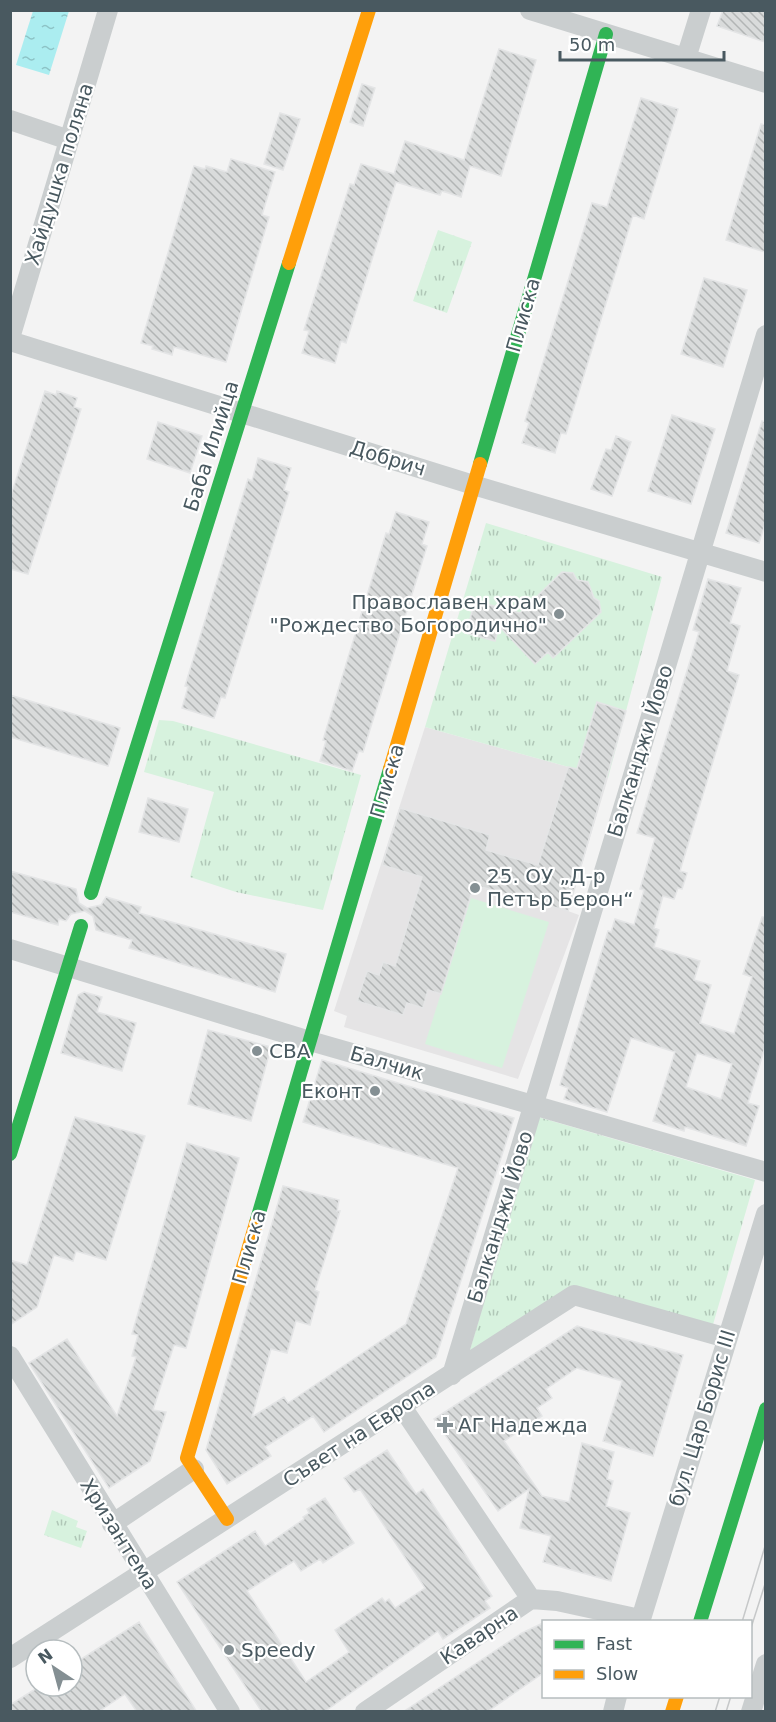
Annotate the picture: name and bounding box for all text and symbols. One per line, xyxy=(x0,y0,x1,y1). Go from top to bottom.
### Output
scale bar xyxy=(560,24,724,62)
text: 50 m xyxy=(569,34,615,55)
street label: Хайдушка поляна xyxy=(20,80,98,268)
street label: Плиска xyxy=(501,275,545,355)
street label: Баба Илийца xyxy=(178,377,244,515)
street label: Добрич xyxy=(347,435,429,481)
place label: Православен храм "Рождество Богородично" xyxy=(270,590,547,637)
marker: Православен храм "Рождество Богородично" xyxy=(552,607,566,621)
street label: Балканджи Йово xyxy=(602,662,678,840)
street label: Плиска xyxy=(365,741,409,821)
place label: 25. ОУ „Д-р Петър Берон“ xyxy=(487,864,634,911)
marker: 25. ОУ „Д-р Петър Берон“ xyxy=(468,881,482,895)
place label: CBA xyxy=(269,1039,311,1063)
street label: Балчик xyxy=(347,1041,427,1085)
marker: CBA xyxy=(250,1044,264,1058)
place label: Еконт xyxy=(301,1079,363,1103)
marker: Еконт xyxy=(368,1084,382,1098)
street label: Балканджи Йово xyxy=(462,1128,538,1306)
street label: Плиска xyxy=(227,1207,271,1287)
street label: бул. Цар Борис III xyxy=(664,1327,740,1509)
street label: Съвет на Европа xyxy=(278,1376,440,1492)
place label: АГ Надежда xyxy=(458,1413,588,1437)
marker: АГ Надежда xyxy=(436,1416,454,1434)
street label: Хризантема xyxy=(75,1474,163,1594)
street label: Каварна xyxy=(436,1600,522,1670)
legend xyxy=(542,1620,752,1698)
text: Fast xyxy=(596,1633,632,1654)
north arrow xyxy=(24,1638,84,1698)
place label: Speedy xyxy=(241,1638,316,1662)
marker: Speedy xyxy=(222,1643,236,1657)
text: N xyxy=(34,1645,56,1668)
text: Slow xyxy=(596,1663,638,1684)

